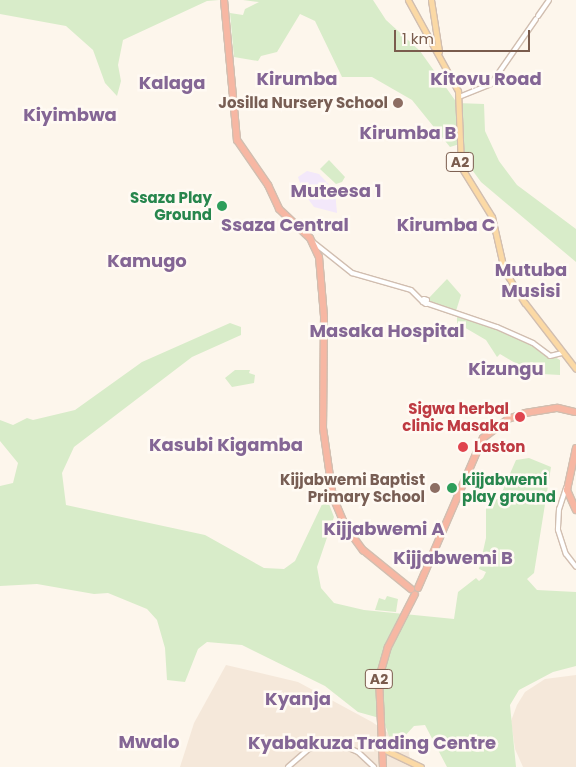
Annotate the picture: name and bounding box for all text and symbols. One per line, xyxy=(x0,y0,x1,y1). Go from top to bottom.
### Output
scale bar xyxy=(396,20,532,52)
text: 1 km xyxy=(402,28,434,49)
district label: Kirumba xyxy=(256,68,338,90)
district label: Kitovu Road xyxy=(430,68,542,90)
district label: Kalaga xyxy=(139,72,205,94)
place label: Josilla Nursery School xyxy=(218,94,388,112)
marker: Josilla Nursery School xyxy=(392,97,404,109)
district label: Kiyimbwa xyxy=(23,104,117,126)
district label: Kirumba B xyxy=(360,122,456,144)
road number: A2 xyxy=(445,150,475,173)
district label: Muteesa 1 xyxy=(291,180,381,202)
place label: Ssaza Play Ground xyxy=(130,188,212,223)
marker: Ssaza Play Ground xyxy=(216,200,228,212)
district label: Ssaza Central xyxy=(221,214,349,236)
district label: Kirumba C xyxy=(397,214,495,236)
district label: Kamugo xyxy=(107,250,187,272)
district label: Mutuba Musisi xyxy=(495,260,567,302)
district label: Masaka Hospital xyxy=(309,320,465,342)
district label: Kizungu xyxy=(468,358,544,380)
place label: Sigwa herbal clinic Masaka xyxy=(402,399,509,434)
marker: Sigwa herbal clinic Masaka xyxy=(513,410,527,424)
district label: Kasubi Kigamba xyxy=(149,434,303,456)
place label: Laston xyxy=(474,438,525,456)
marker: Laston xyxy=(456,440,470,454)
place label: Kijjabwemi Baptist Primary School xyxy=(280,470,425,505)
place label: kijjabwemi play ground xyxy=(462,470,556,505)
marker: Kijjabwemi Baptist Primary School xyxy=(429,482,441,494)
marker: kijjabwemi play ground xyxy=(446,482,458,494)
district label: Kijjabwemi A xyxy=(323,518,445,540)
district label: Kijjabwemi B xyxy=(393,547,513,569)
road number: A2 xyxy=(364,668,394,691)
district label: Kyanja xyxy=(265,688,331,710)
district label: Mwalo xyxy=(118,731,180,753)
district label: Kyabakuza Trading Centre xyxy=(248,732,496,754)

